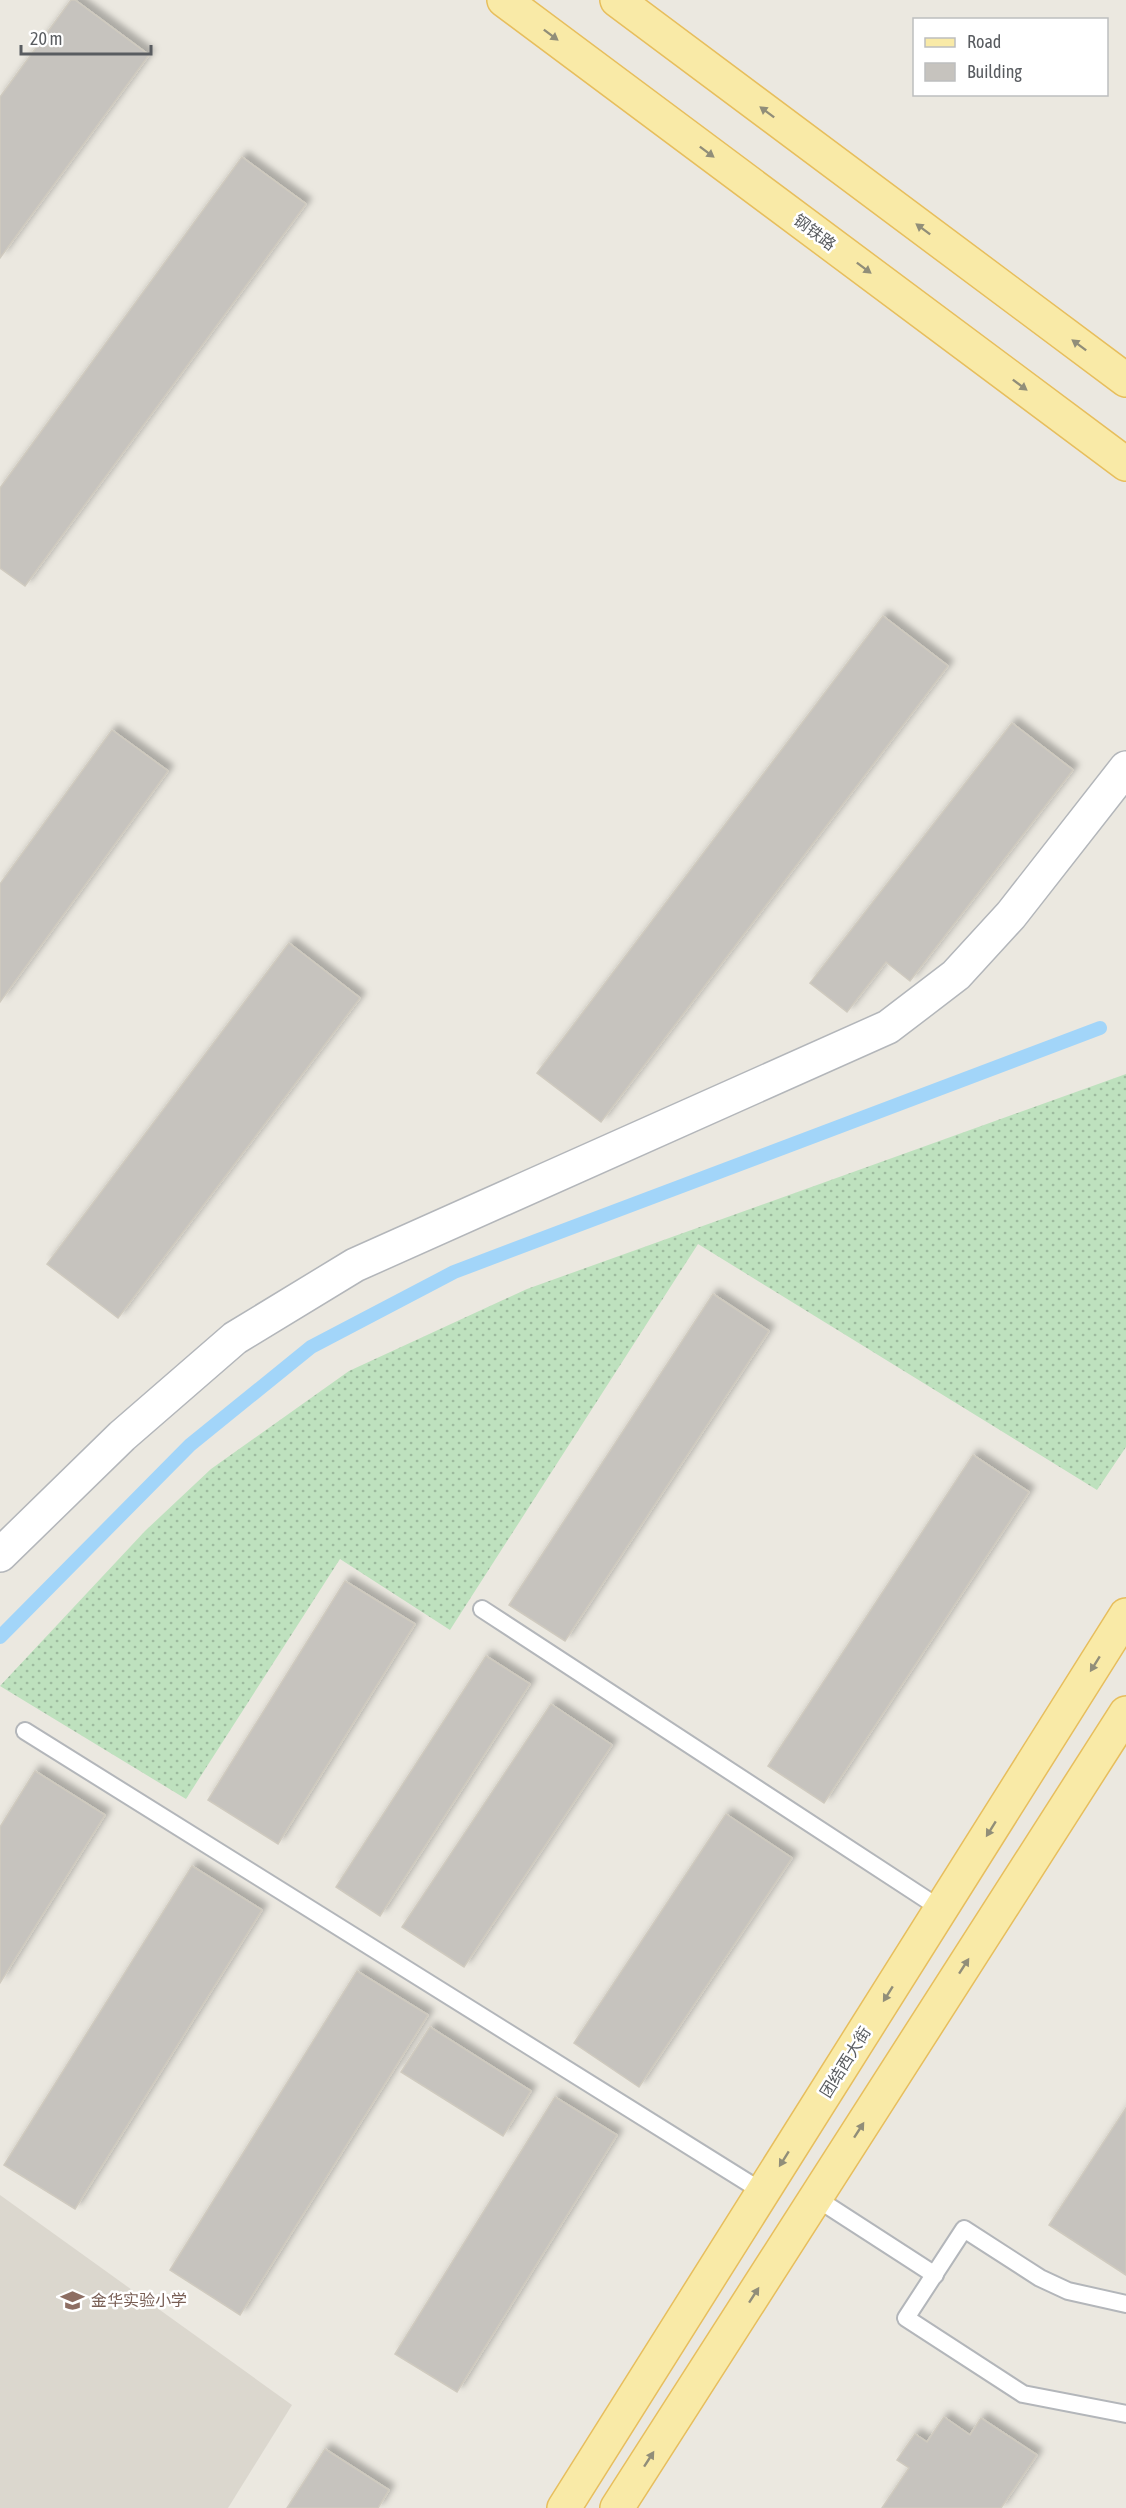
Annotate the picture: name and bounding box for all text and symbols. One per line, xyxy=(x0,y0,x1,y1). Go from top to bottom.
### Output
scale bar xyxy=(21,18,152,56)
legend xyxy=(913,18,1108,96)
text: 20 m xyxy=(30,28,62,49)
one-way arrow xyxy=(543,29,559,41)
text: Road xyxy=(967,31,1001,52)
text: Building xyxy=(967,61,1022,82)
one-way arrow xyxy=(759,106,775,118)
one-way arrow xyxy=(700,145,715,157)
street label: 钢铁路 xyxy=(790,210,840,254)
one-way arrow xyxy=(915,222,931,235)
one-way arrow xyxy=(856,262,871,274)
one-way arrow xyxy=(1072,340,1087,352)
one-way arrow xyxy=(1011,379,1027,391)
one-way arrow xyxy=(1089,1656,1100,1672)
one-way arrow xyxy=(986,1821,997,1837)
one-way arrow xyxy=(958,1958,969,1974)
one-way arrow xyxy=(882,1986,893,2002)
street label: 团结西大街 xyxy=(816,2023,874,2101)
one-way arrow xyxy=(854,2122,865,2138)
one-way arrow xyxy=(778,2151,789,2168)
school or university icon: 金华实验小学 xyxy=(60,2287,86,2313)
one-way arrow xyxy=(748,2287,760,2303)
place label: 金华实验小学 xyxy=(91,2291,187,2309)
one-way arrow xyxy=(643,2451,654,2467)

